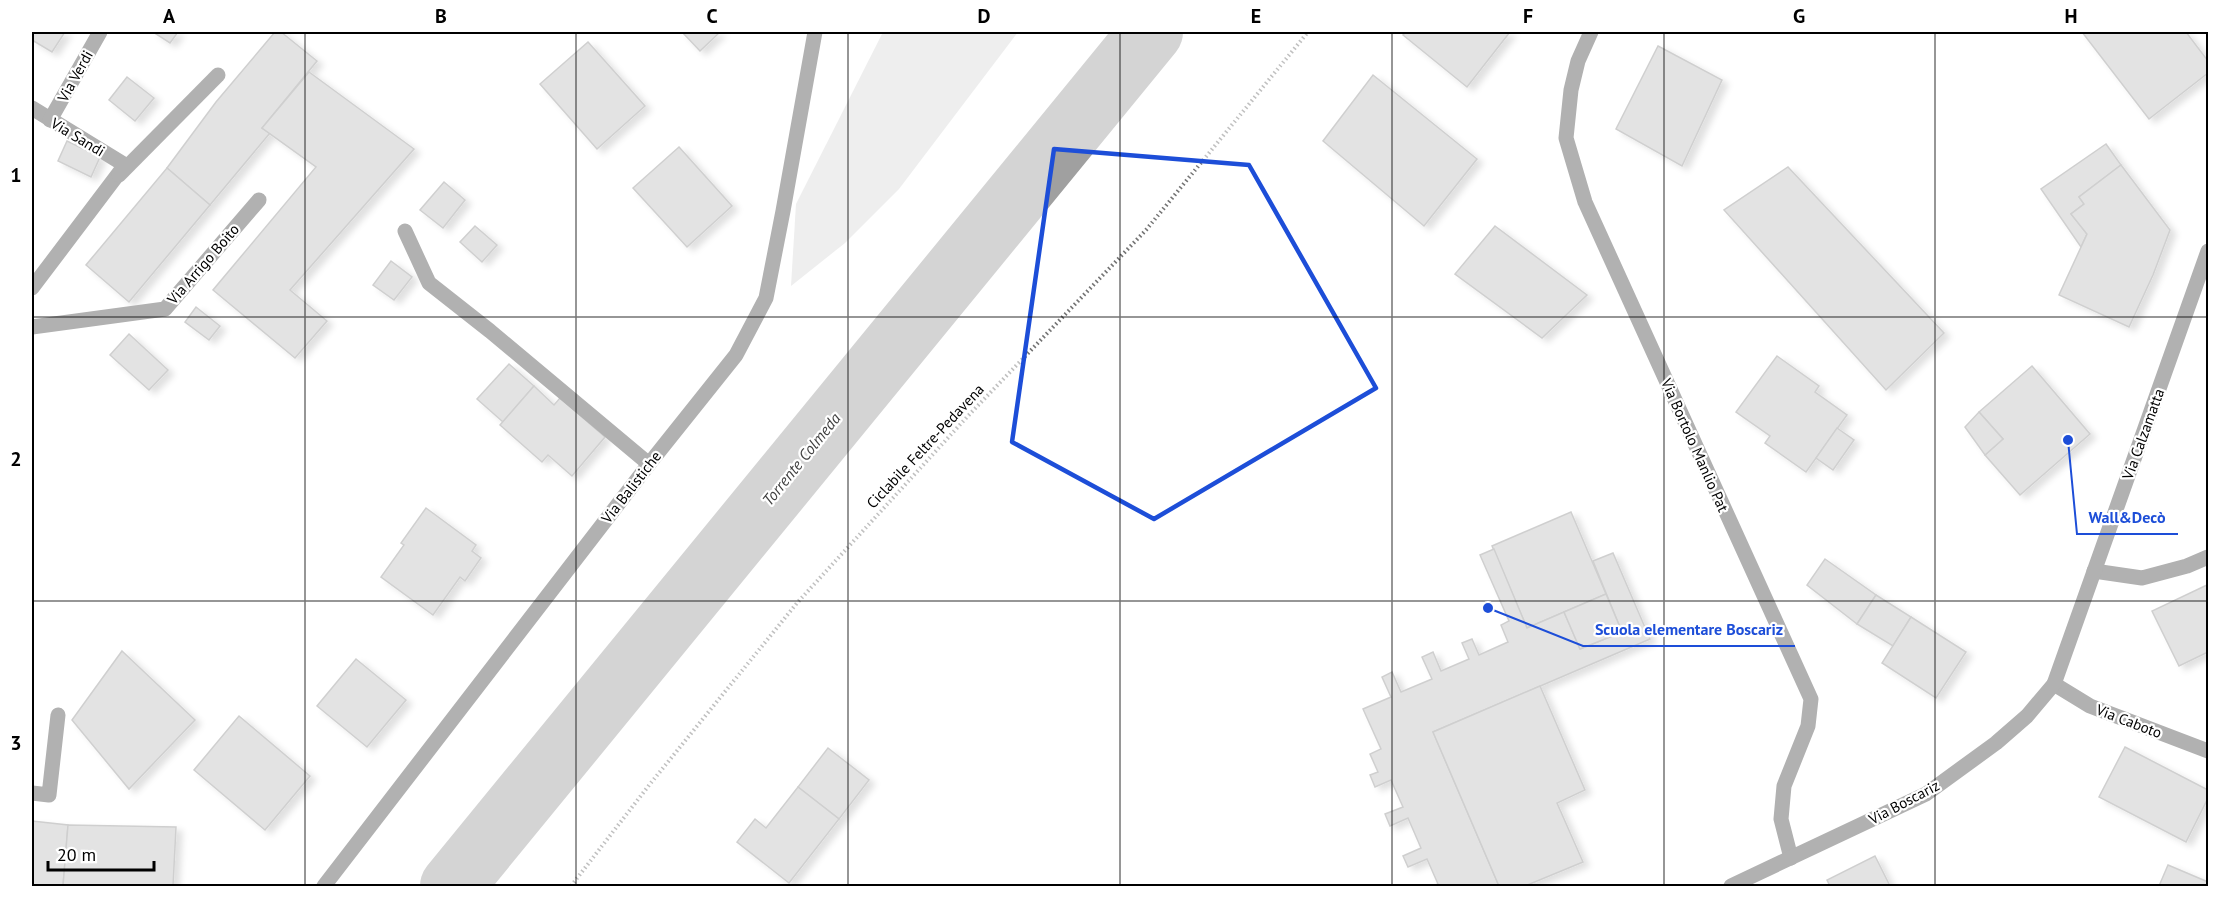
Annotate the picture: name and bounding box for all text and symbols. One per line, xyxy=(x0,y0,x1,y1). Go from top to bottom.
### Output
text: A xyxy=(163,3,176,29)
text: B xyxy=(435,3,447,29)
text: C xyxy=(706,3,718,29)
text: D xyxy=(978,3,991,29)
text: E xyxy=(1251,3,1261,29)
text: F xyxy=(1523,3,1533,29)
text: G xyxy=(1793,3,1805,29)
text: H xyxy=(2064,3,2078,29)
street label: Via Verdi xyxy=(53,47,97,106)
street label: Via Sandi xyxy=(47,113,108,161)
text: 1 xyxy=(10,162,22,188)
street label: Via Arrigo Boito xyxy=(162,220,243,309)
street label: Via Bortolo Manlio Pat xyxy=(1657,374,1733,515)
street label: Ciclabile Feltre-Pedavena xyxy=(862,380,988,512)
street label: Via Calzamatta xyxy=(2117,386,2168,483)
water label: Torrente Colmeda xyxy=(758,408,845,509)
text: 2 xyxy=(10,446,22,472)
street label: Via Balistiche xyxy=(596,447,665,528)
callout: Wall&Decò xyxy=(2077,500,2178,534)
text: Wall&Decò xyxy=(2088,507,2166,527)
callout: Scuola elementare Boscariz xyxy=(1583,612,1795,646)
text: Scuola elementare Boscariz xyxy=(1595,619,1783,639)
street label: Via Caboto xyxy=(2093,699,2165,742)
text: 3 xyxy=(10,730,22,756)
street label: Via Boscariz xyxy=(1865,776,1943,829)
scale bar xyxy=(48,834,154,872)
text: 20 m xyxy=(57,843,96,866)

